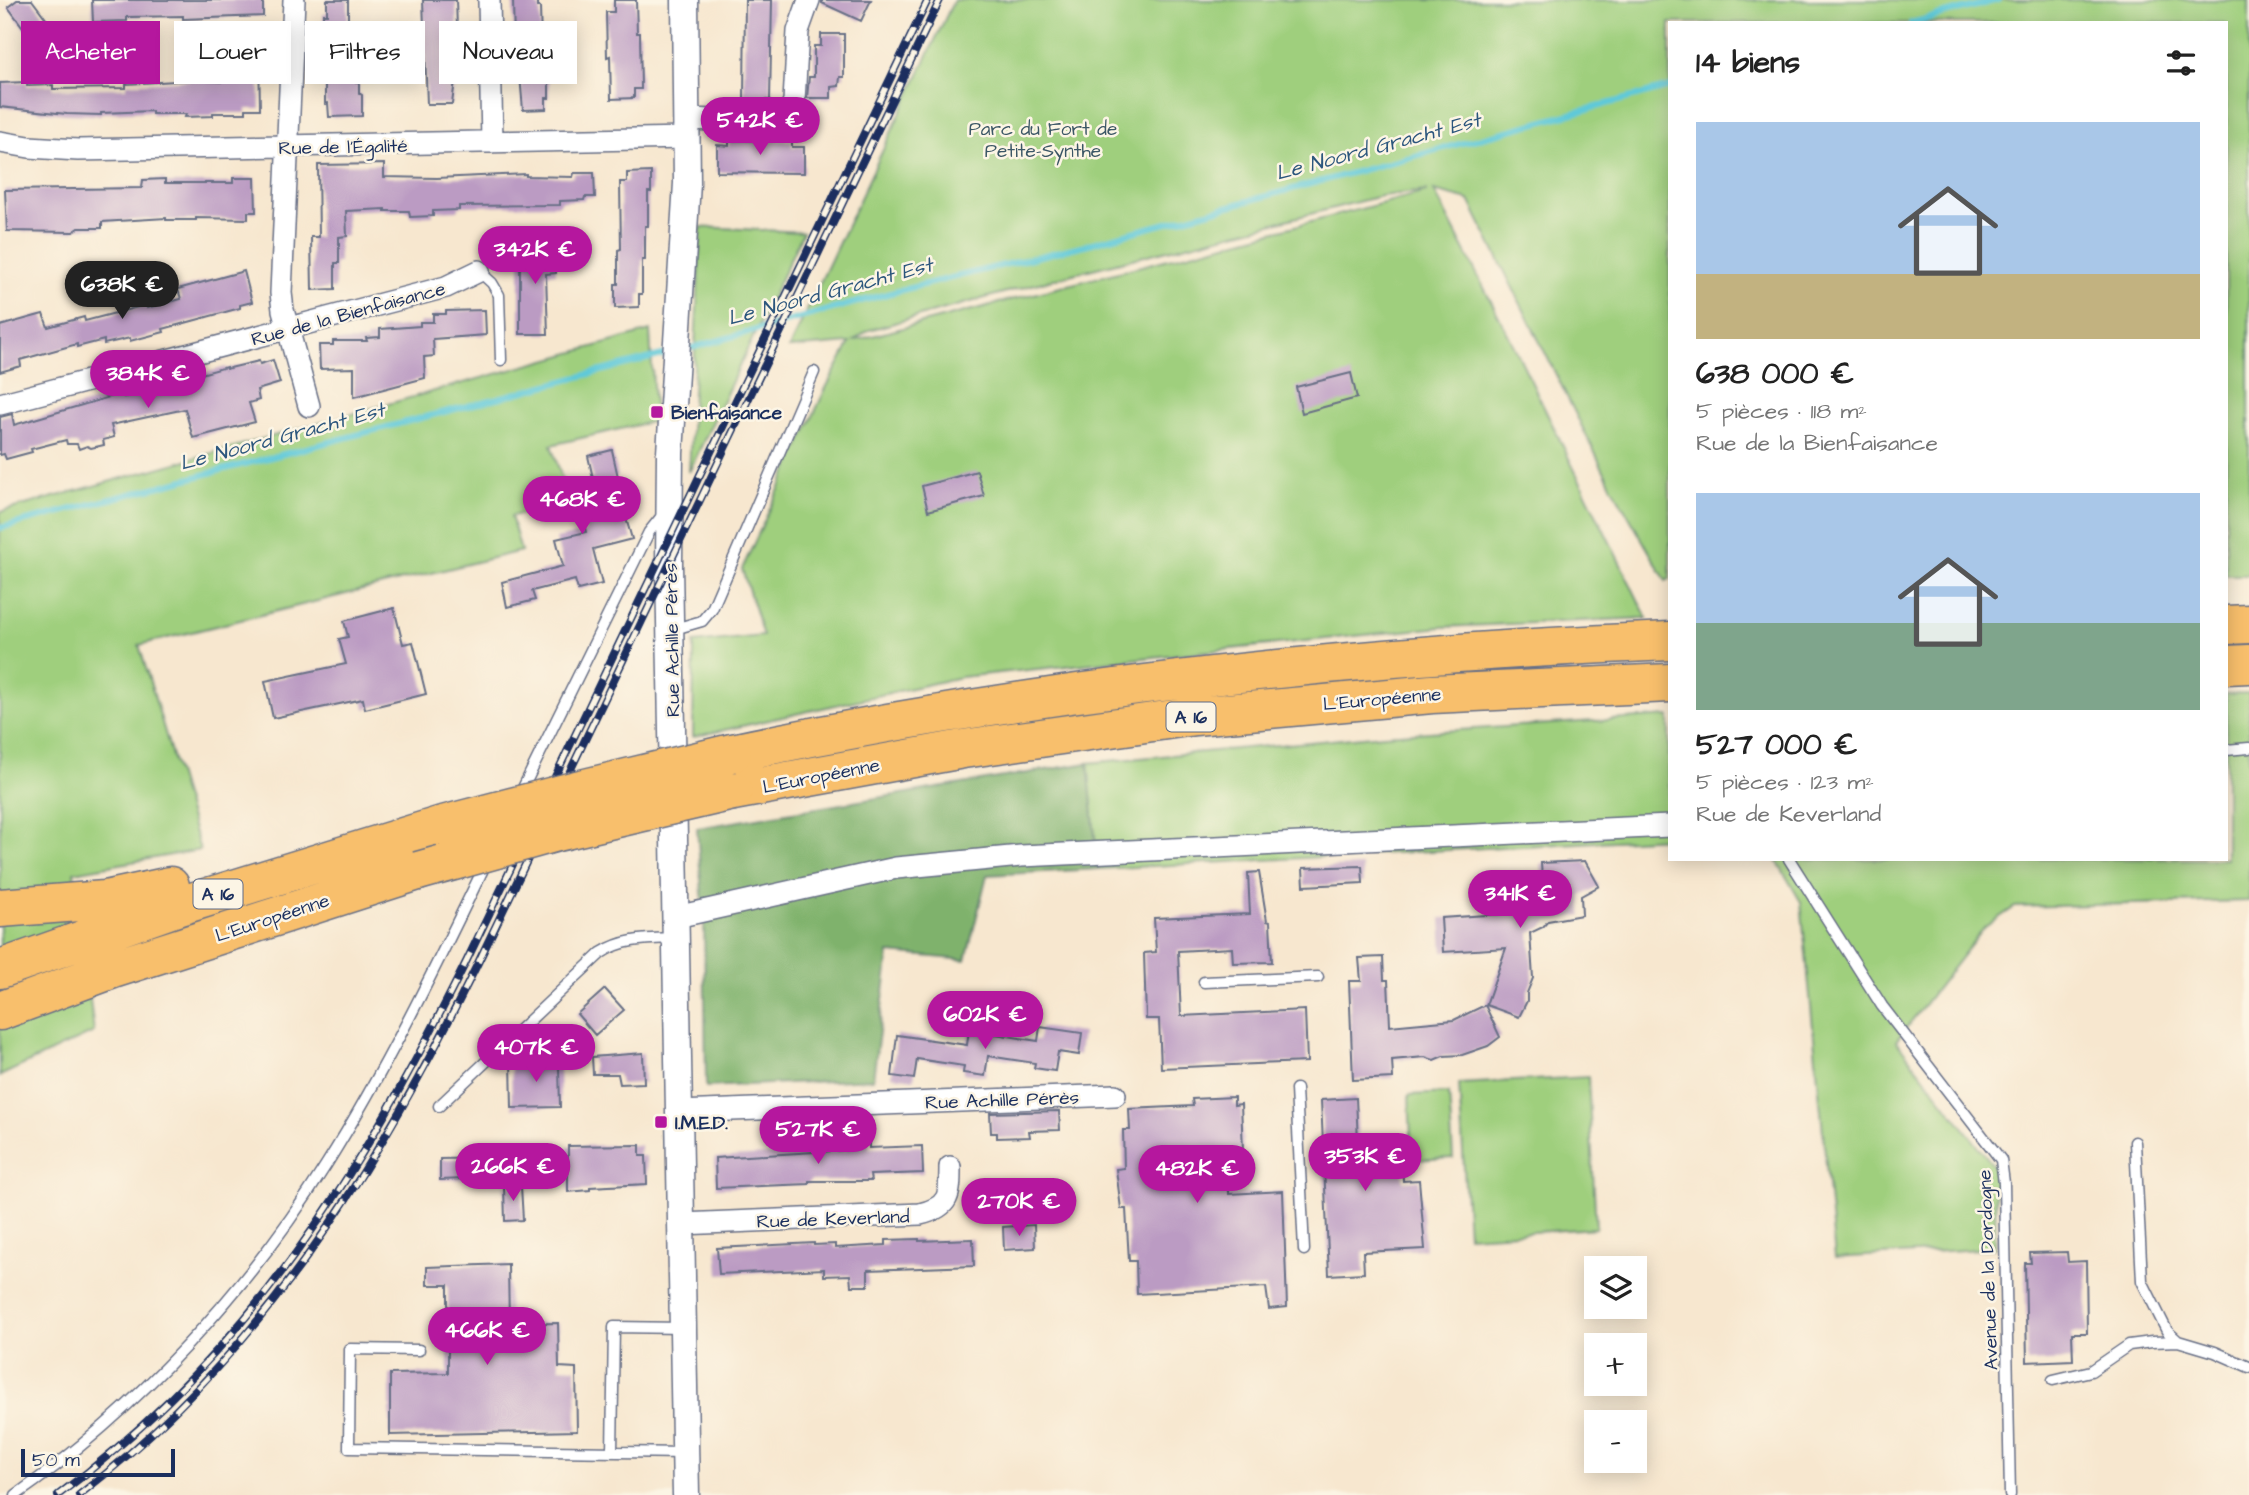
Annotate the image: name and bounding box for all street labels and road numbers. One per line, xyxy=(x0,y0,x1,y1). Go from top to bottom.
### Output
street label: Rue de l'Égalité xyxy=(278,133,408,163)
street label: Rue de la Bienfaisance xyxy=(248,276,448,353)
street label: Rue Achille Pérès xyxy=(658,563,687,717)
street label: L'Européenne xyxy=(1322,681,1442,718)
road number: A 16 xyxy=(1166,702,1216,732)
street label: L'Européenne xyxy=(760,752,882,801)
road number: A 16 xyxy=(194,880,242,908)
street label: L'Européenne xyxy=(212,887,333,950)
street label: Rue Achille Pérès xyxy=(925,1084,1080,1117)
street label: Avenue de la Dordogne xyxy=(1972,1169,2006,1371)
street label: Rue de Keverland xyxy=(756,1203,910,1236)

